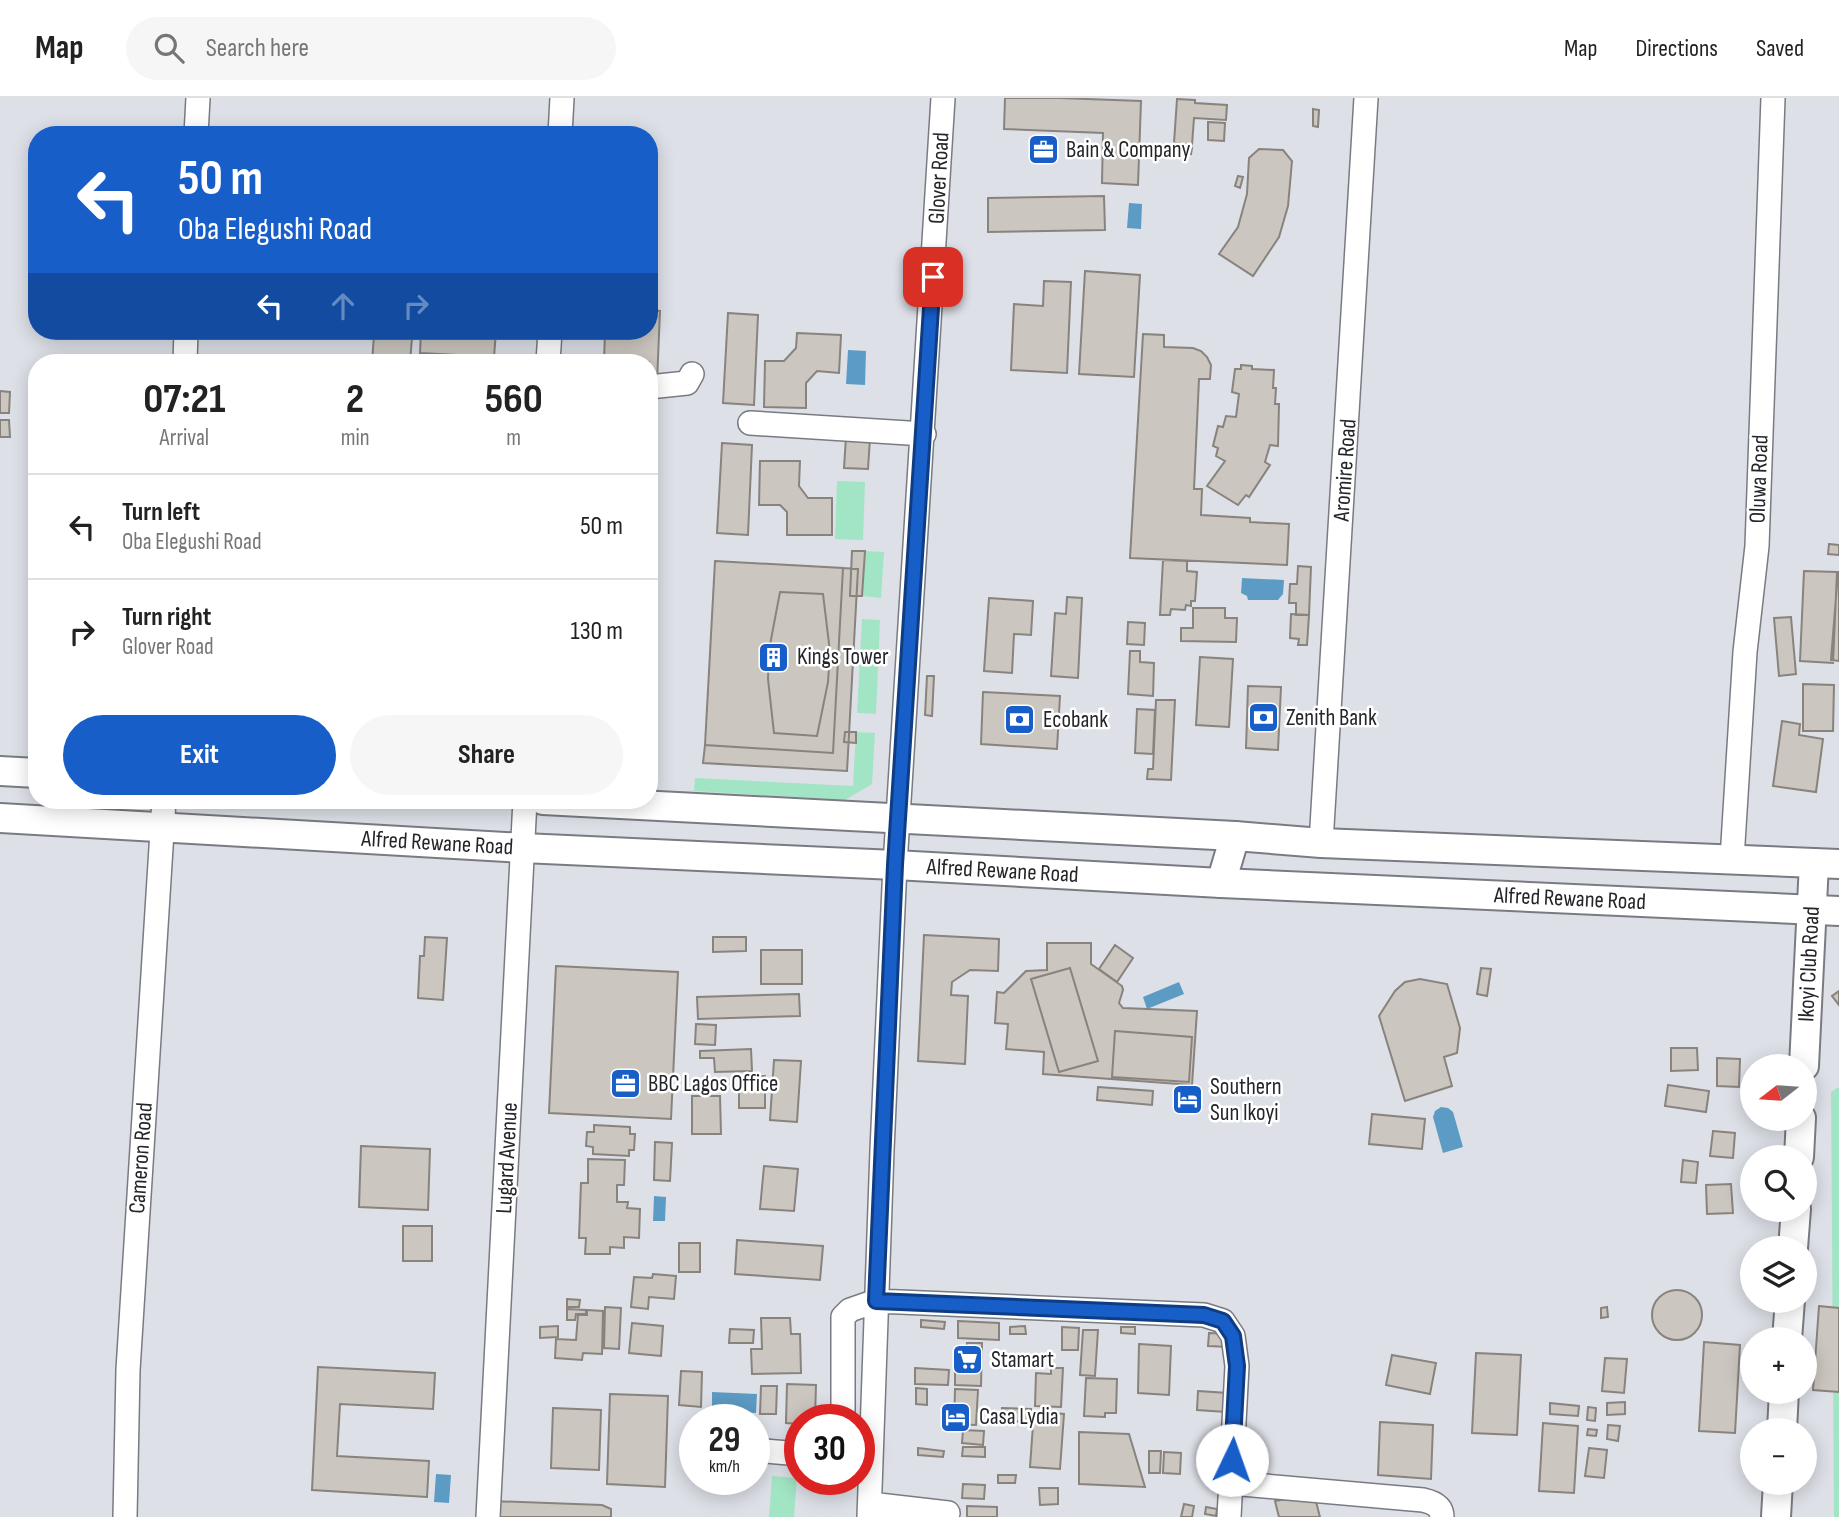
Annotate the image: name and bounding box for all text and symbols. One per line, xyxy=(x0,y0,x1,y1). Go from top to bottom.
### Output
search box xyxy=(126,17,616,80)
text: Map xyxy=(35,28,84,68)
icon: search xyxy=(150,29,188,67)
text: Search here xyxy=(206,33,309,64)
text: Map xyxy=(1564,34,1597,63)
text: Directions xyxy=(1635,34,1718,63)
text: Saved xyxy=(1756,34,1804,63)
street label: Glover Road xyxy=(923,131,955,225)
office icon: Bain & Company xyxy=(1026,133,1060,167)
place label: Bain & Company xyxy=(1066,136,1191,164)
text: 50 m xyxy=(178,150,263,209)
icon: left xyxy=(63,154,154,245)
text: Oba Elegushi Road xyxy=(178,210,372,249)
pin xyxy=(903,247,963,307)
icon: arrive xyxy=(914,258,952,296)
icon: left xyxy=(251,287,289,325)
icon: ahead xyxy=(324,287,362,325)
icon: right xyxy=(397,287,435,325)
text: 07:21 xyxy=(143,374,226,425)
text: 2 xyxy=(346,374,364,425)
text: 560 xyxy=(485,374,543,425)
street label: Aromire Road xyxy=(1327,418,1363,523)
text: Arrival xyxy=(160,424,209,452)
text: min xyxy=(341,424,370,452)
text: m xyxy=(506,424,521,452)
street label: Oluwa Road xyxy=(1743,434,1775,524)
text: Turn left xyxy=(122,497,200,528)
icon: left xyxy=(63,508,101,546)
text: 50 m xyxy=(580,511,623,542)
text: Oba Elegushi Road xyxy=(122,528,262,556)
text: Turn right xyxy=(122,602,211,633)
icon: right xyxy=(63,613,101,651)
text: 130 m xyxy=(571,616,623,647)
text: Glover Road xyxy=(122,633,214,661)
building icon: Kings Tower xyxy=(757,640,791,674)
place label: Kings Tower xyxy=(797,643,889,671)
bank icon: Zenith Bank xyxy=(1246,701,1280,735)
bank icon: Ecobank xyxy=(1003,703,1037,737)
place label: Zenith Bank xyxy=(1286,704,1377,732)
place label: Ecobank xyxy=(1043,706,1108,734)
button: Exit xyxy=(63,715,336,795)
button: Share xyxy=(350,715,623,795)
street label: Alfred Rewane Road xyxy=(360,825,514,861)
street label: Alfred Rewane Road xyxy=(925,853,1079,889)
street label: Alfred Rewane Road xyxy=(1492,881,1646,916)
street label: Ikoyi Club Road xyxy=(1792,906,1826,1023)
north arrow xyxy=(1740,1054,1816,1130)
map controls xyxy=(1740,1054,1817,1495)
office icon: BBC Lagos Office xyxy=(608,1067,642,1101)
place label: BBC Lagos Office xyxy=(648,1070,778,1098)
place label: Southern Sun Ikoyi xyxy=(1210,1073,1282,1127)
hotel icon: Southern Sun Ikoyi xyxy=(1170,1083,1204,1117)
street label: Cameron Road xyxy=(123,1102,159,1214)
street label: Lugard Avenue xyxy=(490,1102,524,1214)
button: search xyxy=(1740,1145,1817,1222)
button: layers xyxy=(1740,1236,1817,1313)
button: + xyxy=(1740,1327,1817,1404)
supermarket icon: Stamart xyxy=(951,1343,985,1377)
place label: Stamart xyxy=(991,1346,1054,1374)
hotel icon: Casa Lydia xyxy=(939,1400,973,1434)
place label: Casa Lydia xyxy=(979,1403,1059,1431)
speed limit sign: 30 xyxy=(784,1404,875,1495)
button: − xyxy=(1740,1418,1817,1495)
text: 29 xyxy=(709,1419,740,1462)
position arrow xyxy=(1195,1423,1269,1497)
text: km/h xyxy=(709,1456,740,1477)

